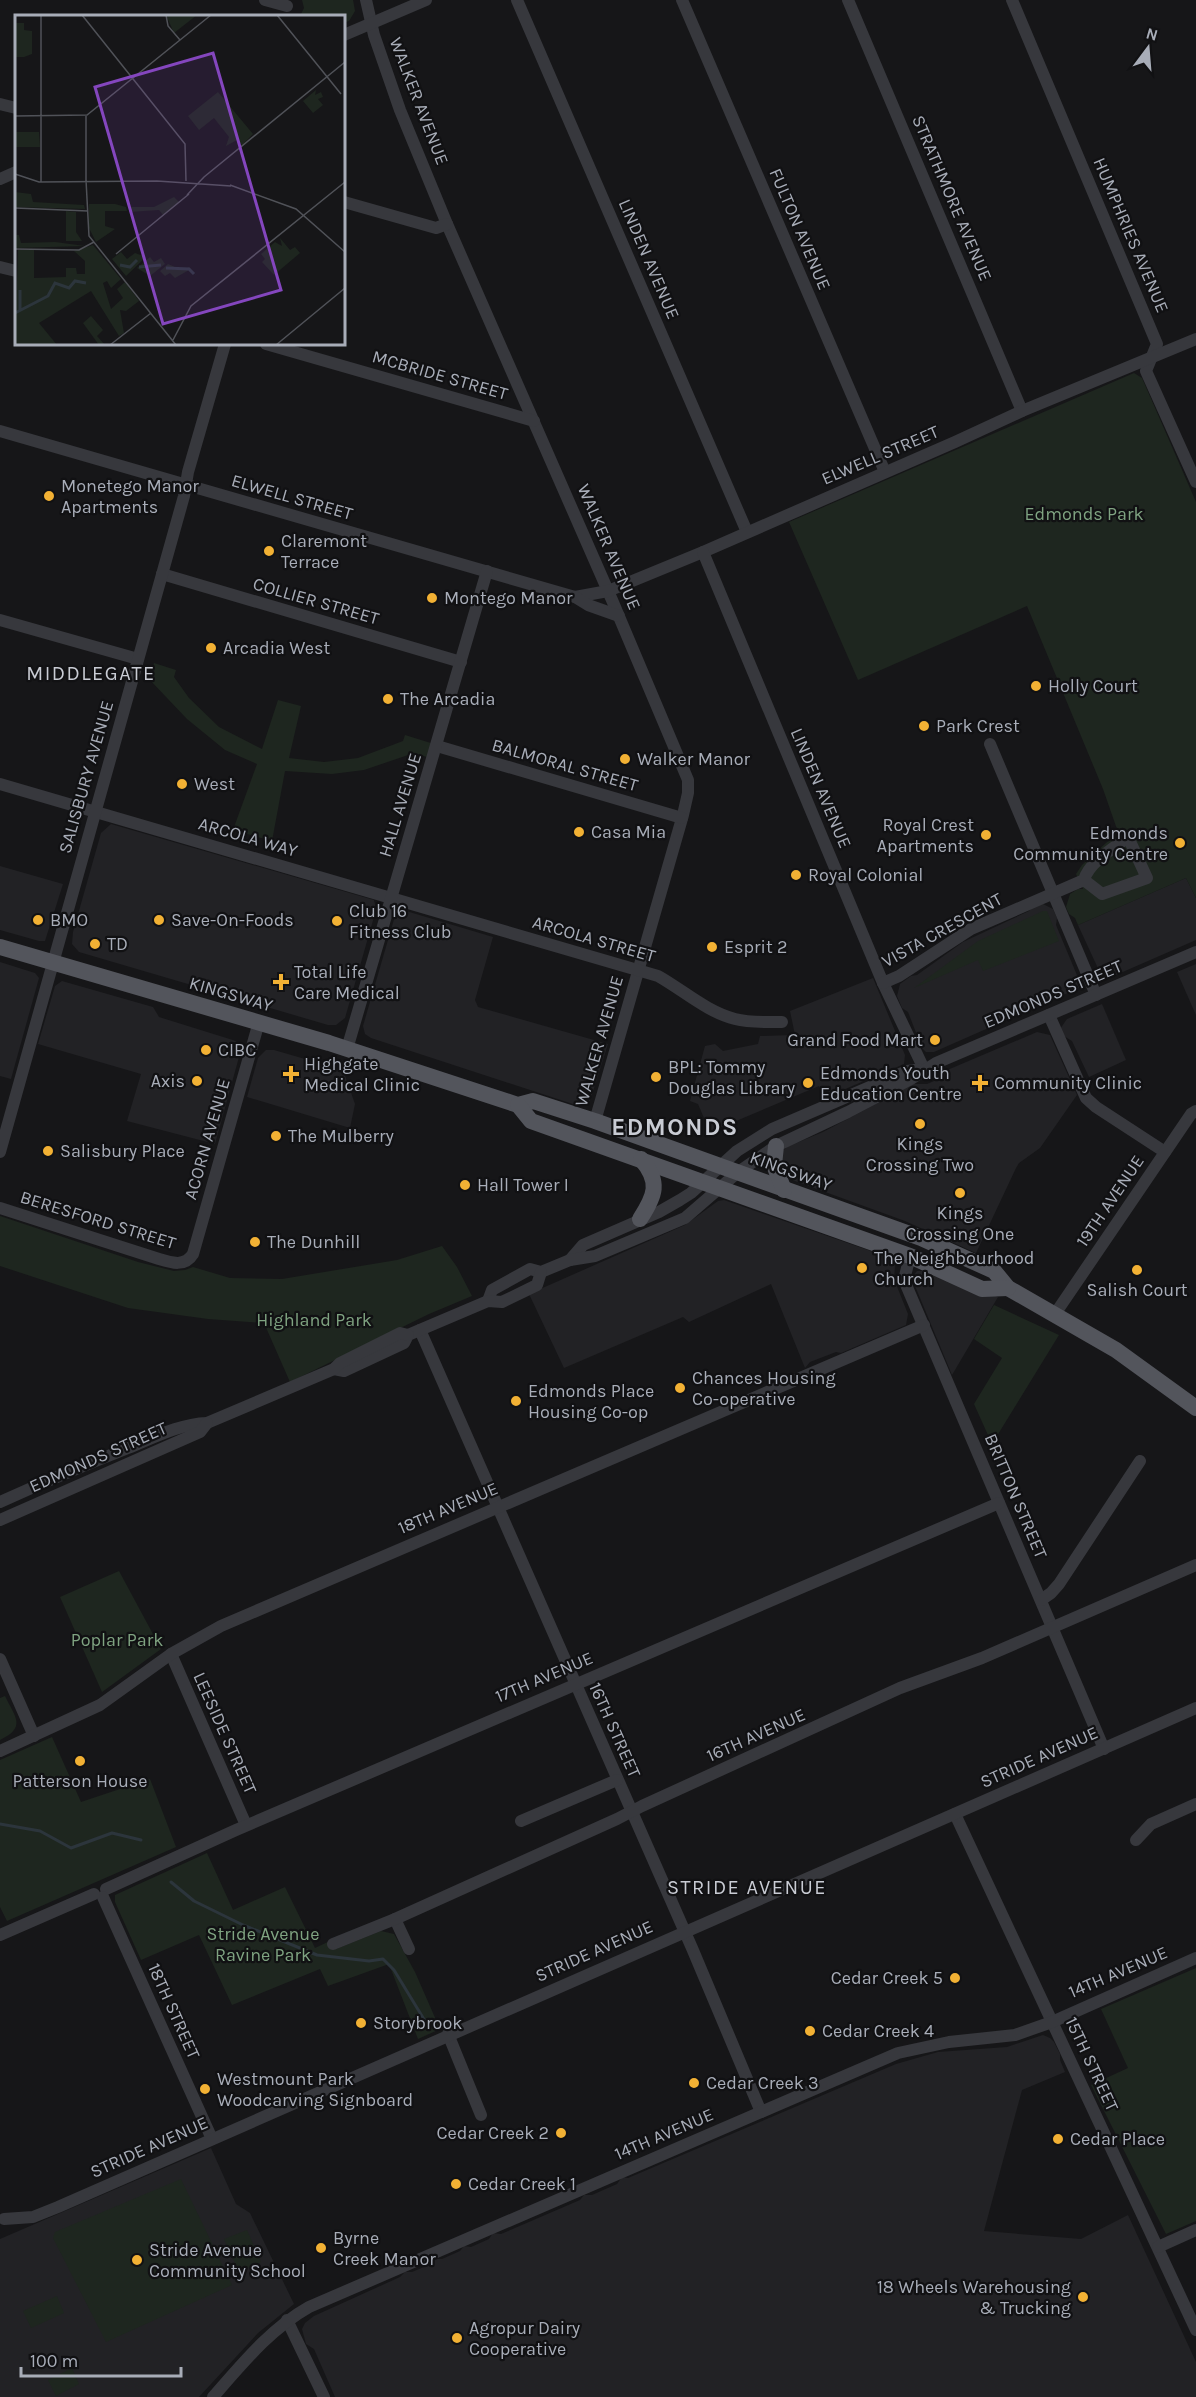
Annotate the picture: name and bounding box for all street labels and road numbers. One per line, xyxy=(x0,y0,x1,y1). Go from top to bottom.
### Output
street label: WALKER AVENUE xyxy=(385,34,453,168)
street label: STRATHMORE AVENUE xyxy=(907,112,997,284)
street label: HUMPHRIES AVENUE xyxy=(1088,154,1174,316)
street label: FULTON AVENUE xyxy=(764,165,836,293)
street label: LINDEN AVENUE xyxy=(614,196,684,322)
street label: MCBRIDE STREET xyxy=(370,345,510,405)
street label: ELWELL STREET xyxy=(818,420,942,490)
street label: ELWELL STREET xyxy=(229,469,355,525)
street label: WALKER AVENUE xyxy=(573,481,645,613)
street label: COLLIER STREET xyxy=(250,572,382,630)
street label: SALISBURY AVENUE xyxy=(54,698,118,856)
street label: LINDEN AVENUE xyxy=(786,725,856,851)
street label: BALMORAL STREET xyxy=(489,734,641,796)
street label: HALL AVENUE xyxy=(374,750,426,860)
street label: ARCOLA WAY xyxy=(196,812,300,862)
street label: VISTA CRESCENT xyxy=(878,888,1006,972)
street label: ARCOLA STREET xyxy=(530,911,658,967)
street label: EDMONDS STREET xyxy=(980,955,1126,1033)
street label: KINGSWAY xyxy=(187,972,275,1016)
street label: WALKER AVENUE xyxy=(570,973,628,1109)
street label: ACORN AVENUE xyxy=(179,1076,235,1202)
street label: KINGSWAY xyxy=(747,1146,835,1196)
street label: 19TH AVENUE xyxy=(1071,1151,1149,1251)
street label: BERESFORD STREET xyxy=(17,1186,179,1254)
street label: EDMONDS STREET xyxy=(26,1417,170,1497)
street label: BRITTON STREET xyxy=(980,1430,1052,1562)
street label: 18TH AVENUE xyxy=(395,1477,501,1539)
street label: 17TH AVENUE xyxy=(492,1647,596,1707)
street label: LEESIDE STREET xyxy=(188,1669,262,1797)
street label: 16TH STREET xyxy=(584,1679,646,1781)
street label: 16TH AVENUE xyxy=(703,1703,809,1767)
street label: STRIDE AVENUE xyxy=(977,1721,1101,1793)
street label: STRIDE AVENUE xyxy=(532,1915,656,1987)
street label: 14TH AVENUE xyxy=(1065,1941,1171,2003)
street label: 18TH STREET xyxy=(143,1960,205,2062)
street label: 15TH STREET xyxy=(1061,2013,1123,2115)
street label: 14TH AVENUE xyxy=(611,2103,717,2165)
street label: STRIDE AVENUE xyxy=(87,2111,211,2183)

